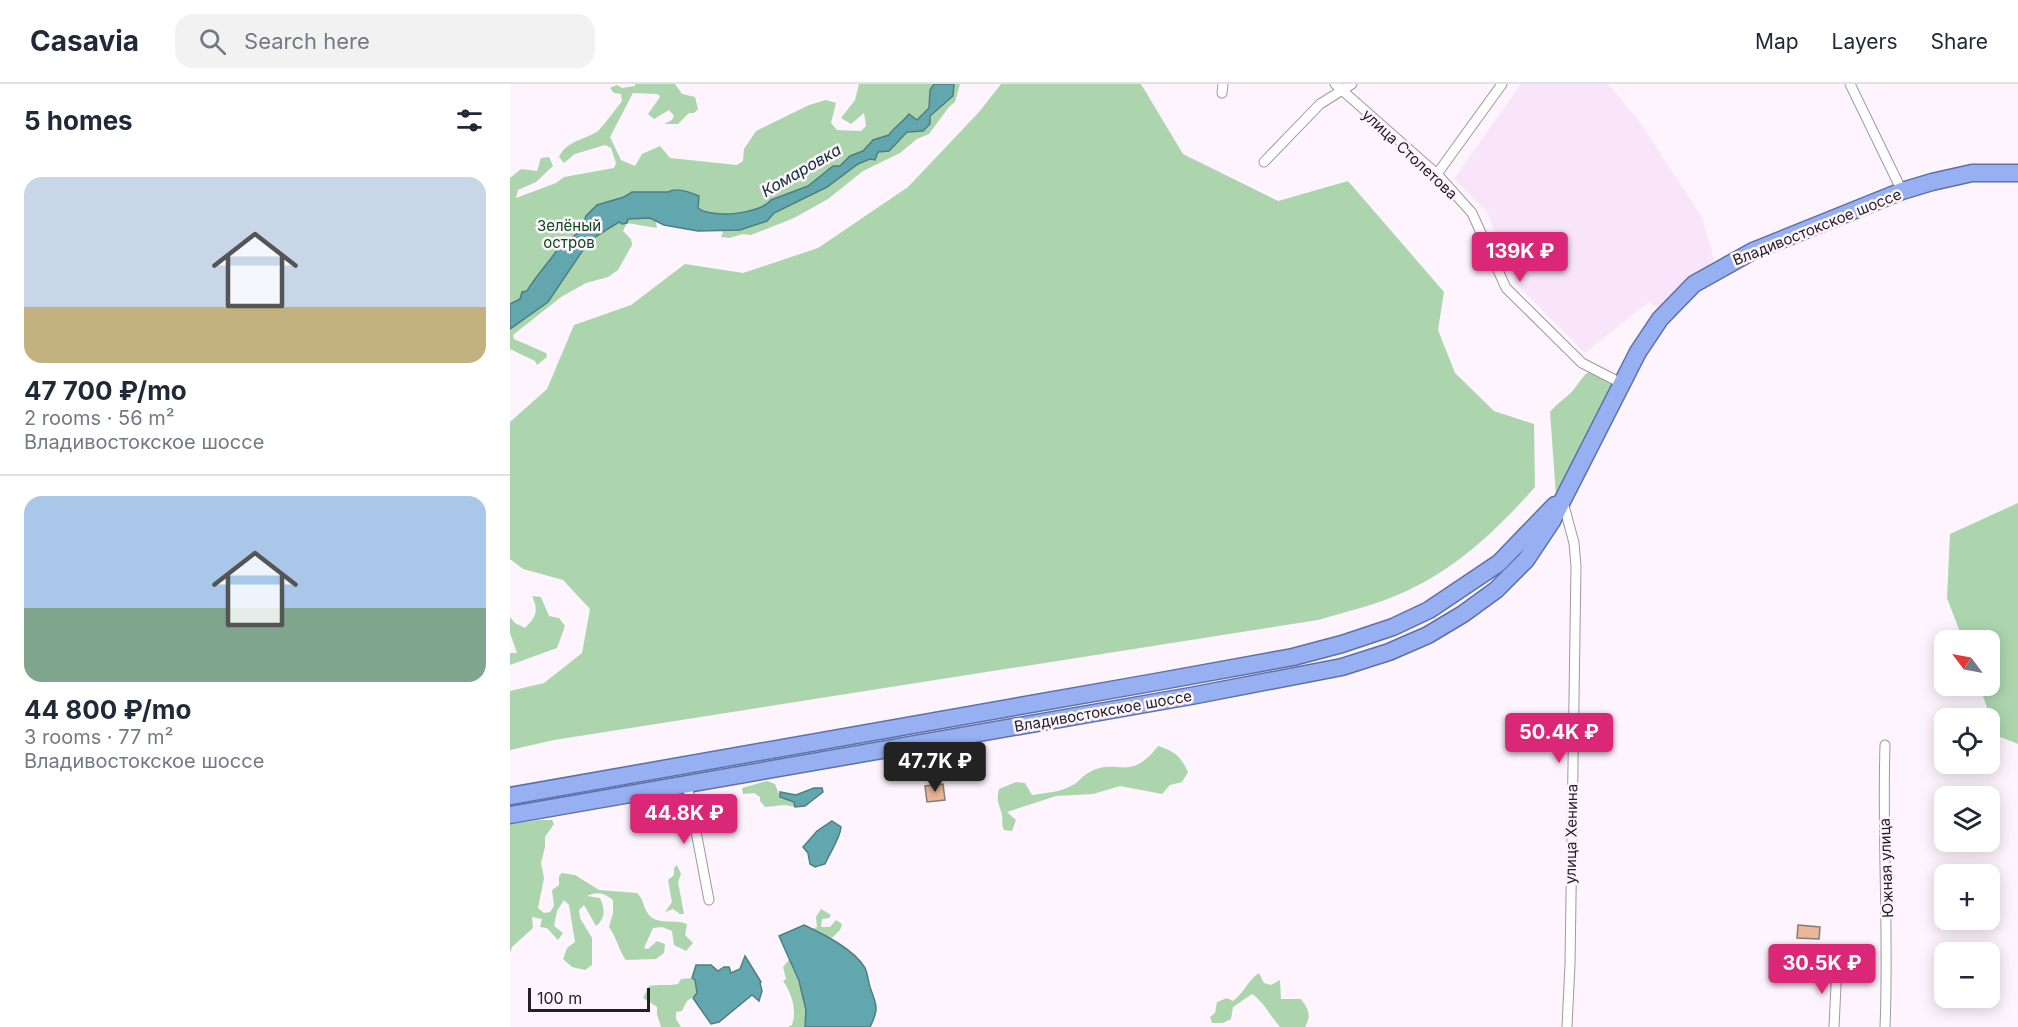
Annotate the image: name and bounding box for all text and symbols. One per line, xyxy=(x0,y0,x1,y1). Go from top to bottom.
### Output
search box xyxy=(175,14,595,68)
text: Casavia xyxy=(30,24,139,58)
icon: search xyxy=(196,25,229,58)
text: Search here xyxy=(244,28,370,54)
text: Map xyxy=(1755,29,1799,54)
text: Layers xyxy=(1832,29,1898,54)
text: Share xyxy=(1931,29,1988,54)
icon: filters xyxy=(453,104,486,137)
text: 5 homes xyxy=(24,105,133,136)
street label: улица Столетова xyxy=(1358,105,1462,203)
water label: Комаровка xyxy=(758,139,845,201)
street label: Владивостокское шоссе xyxy=(1730,184,1904,270)
icon: home xyxy=(201,216,309,324)
park label: Зелёный остров xyxy=(537,216,601,252)
pin: 139K ₽ xyxy=(1471,232,1569,283)
text: 139K ₽ xyxy=(1486,239,1554,263)
text: 47 700 ₽/mo xyxy=(24,375,187,406)
text: 2 rooms · 56 m² xyxy=(24,406,175,430)
text: Владивостокское шоссе xyxy=(24,430,264,454)
icon: home xyxy=(201,535,309,643)
north arrow xyxy=(1934,630,2000,696)
map controls xyxy=(1934,630,2000,1008)
street label: Владивостокское шоссе xyxy=(1013,686,1193,736)
text: 44 800 ₽/mo xyxy=(24,694,192,725)
button: locate xyxy=(1934,708,2000,774)
pin: 50.4K ₽ xyxy=(1504,713,1614,764)
text: 50.4K ₽ xyxy=(1519,720,1599,744)
text: 3 rooms · 77 m² xyxy=(24,725,173,749)
pin: 47.7K ₽ xyxy=(880,742,990,793)
text: Владивостокское шоссе xyxy=(24,749,264,773)
text: 47.7K ₽ xyxy=(898,749,972,773)
street label: улица Хенина xyxy=(1561,784,1581,884)
button: layers xyxy=(1934,786,2000,852)
pin: 44.8K ₽ xyxy=(629,794,739,845)
text: 44.8K ₽ xyxy=(644,801,724,825)
street label: Южная улица xyxy=(1875,818,1897,918)
button: + xyxy=(1934,864,2000,930)
button: − xyxy=(1934,942,2000,1008)
pin: 30.5K ₽ xyxy=(1767,944,1877,995)
text: 30.5K ₽ xyxy=(1782,951,1862,975)
scale bar xyxy=(528,985,650,1012)
text: 100 m xyxy=(537,988,582,1008)

